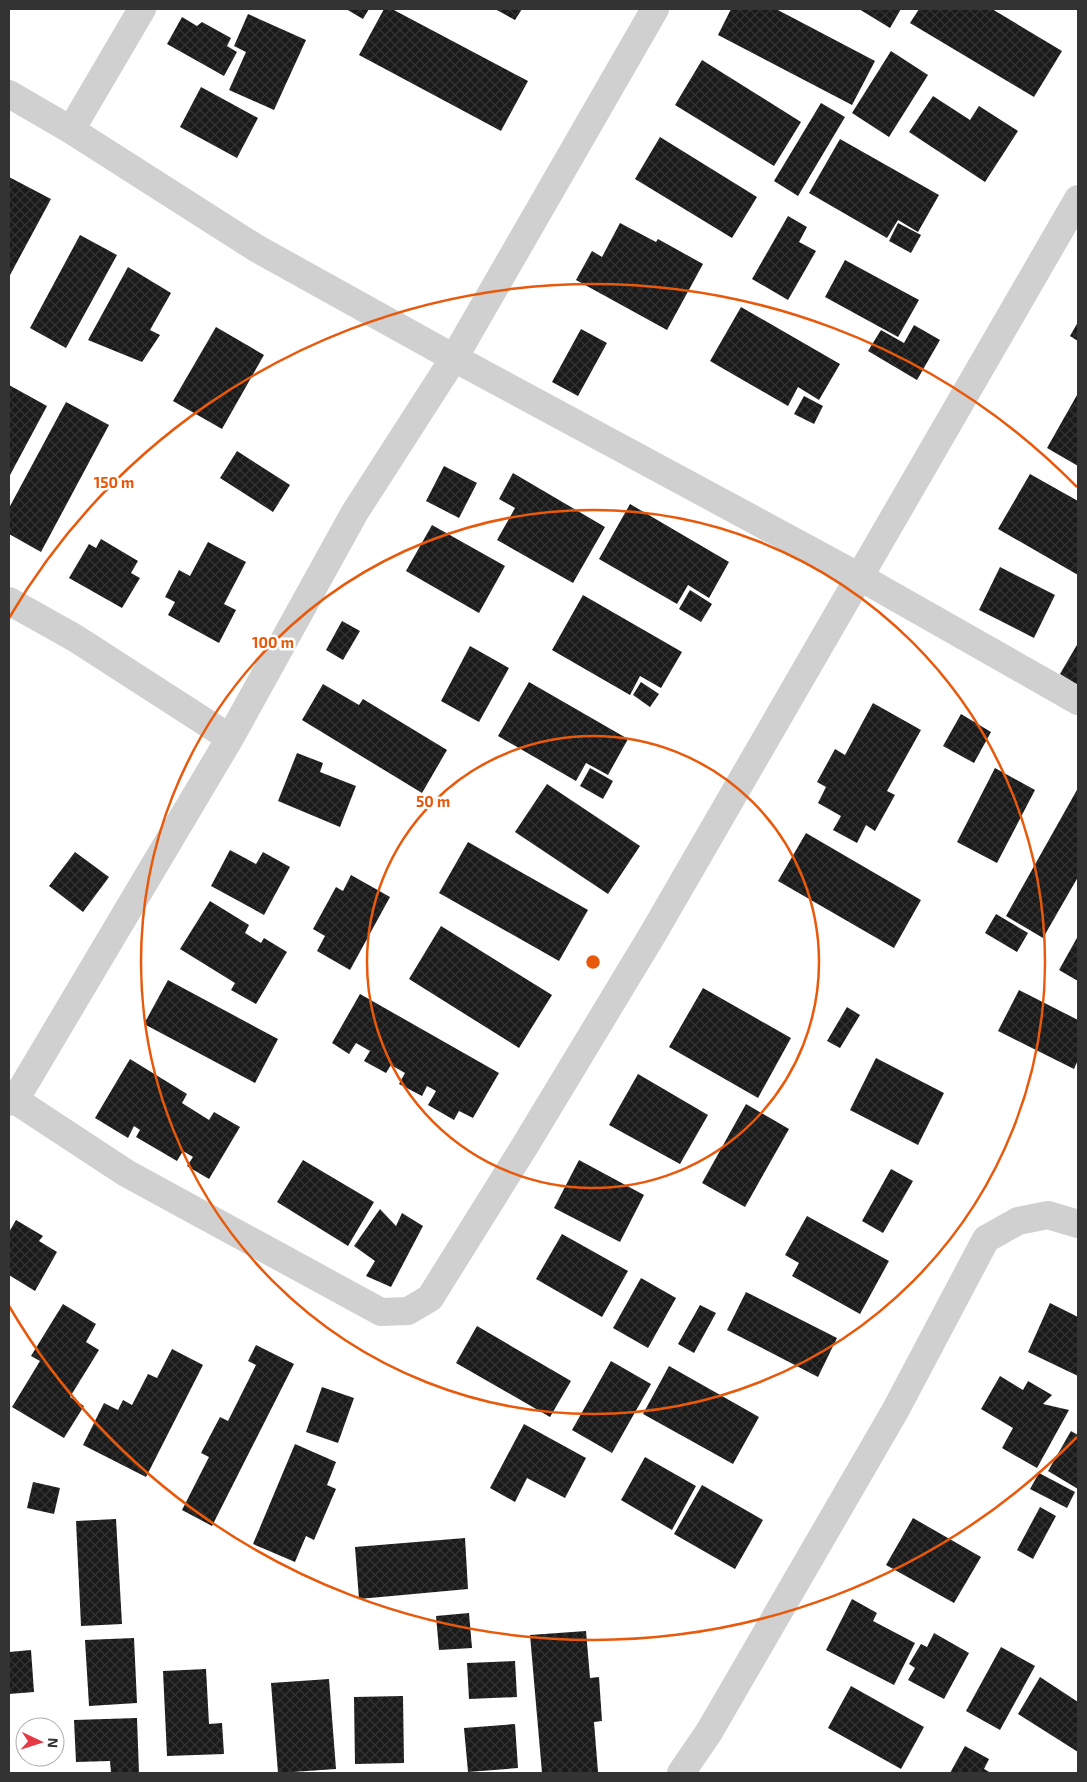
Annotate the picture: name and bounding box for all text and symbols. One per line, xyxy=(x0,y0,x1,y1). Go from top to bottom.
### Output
text: 150 m xyxy=(94,473,134,491)
text: 100 m xyxy=(252,633,294,651)
text: 50 m xyxy=(416,792,450,810)
centre of rings xyxy=(584,953,602,971)
north arrow xyxy=(15,1717,65,1767)
text: N xyxy=(45,1737,62,1749)

